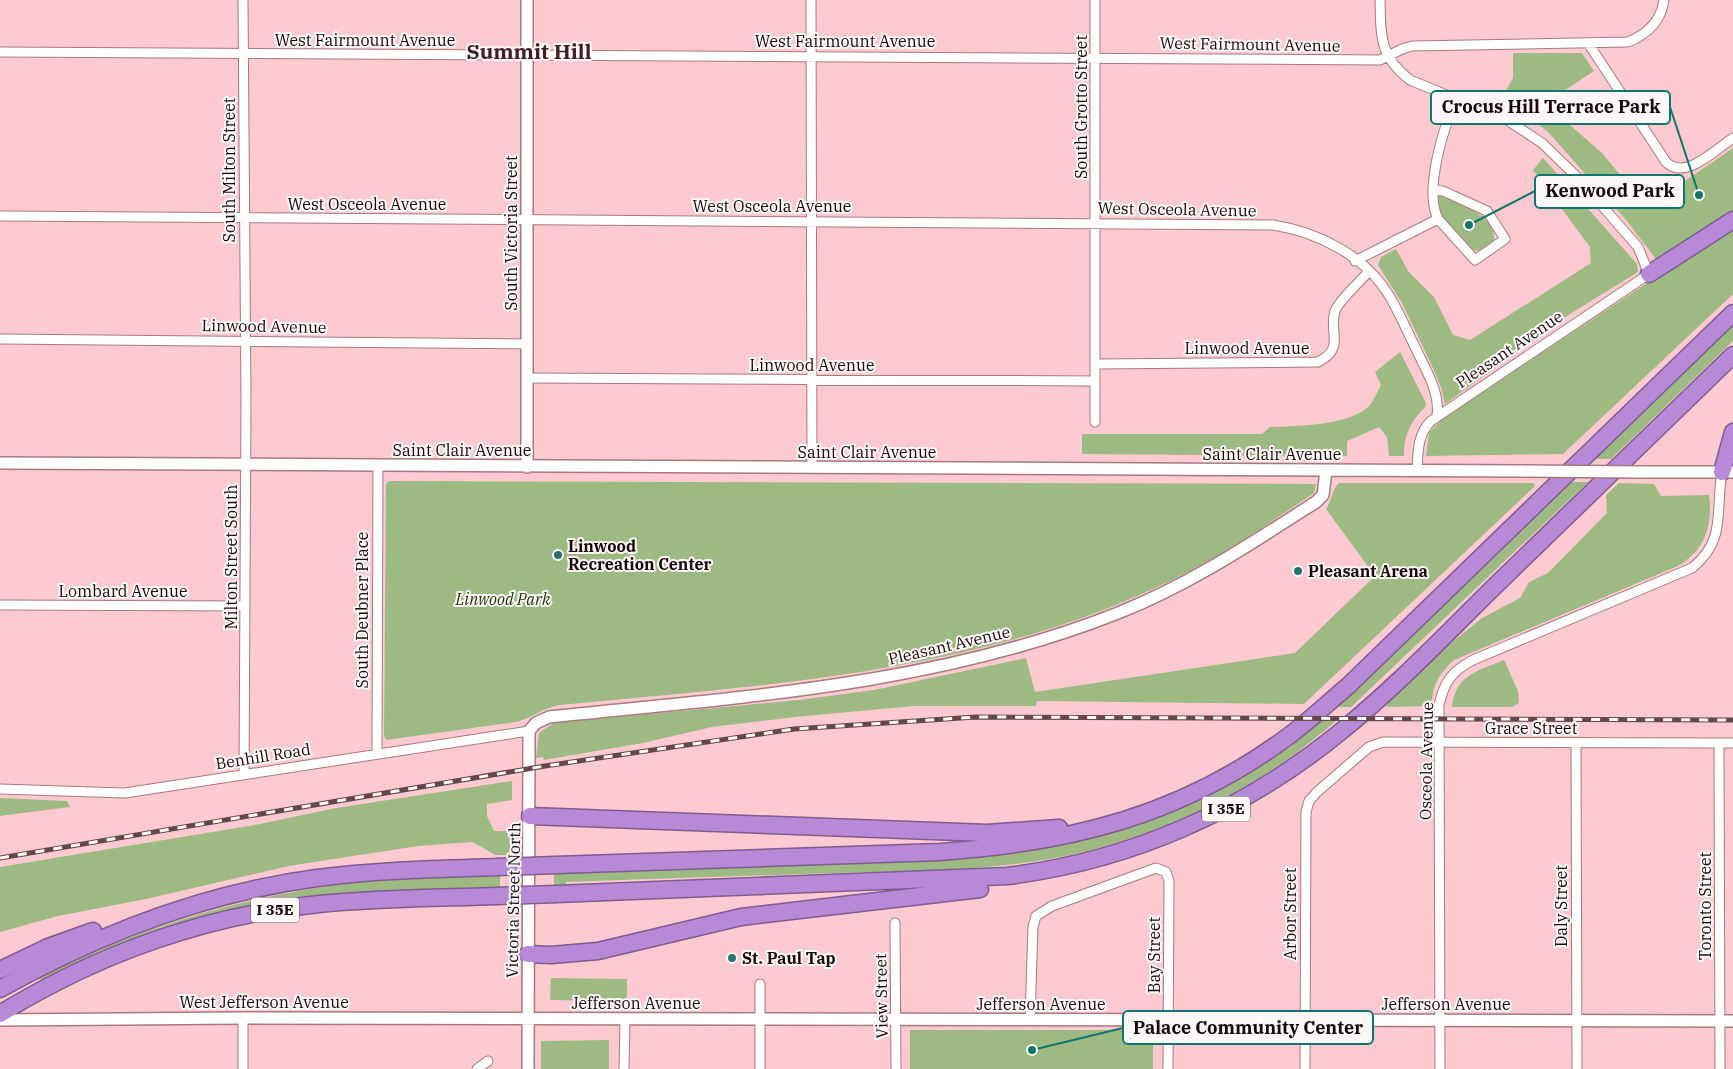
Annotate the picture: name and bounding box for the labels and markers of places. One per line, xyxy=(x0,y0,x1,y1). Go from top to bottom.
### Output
callout: Crocus Hill Terrace Park xyxy=(1431,91,1670,124)
callout: Kenwood Park xyxy=(1535,175,1684,208)
place label: Linwood Recreation Center xyxy=(568,536,711,574)
marker: Linwood Recreation Center xyxy=(552,549,564,561)
place label: Pleasant Arena xyxy=(1308,561,1428,581)
marker: Pleasant Arena xyxy=(1292,565,1304,577)
place label: St. Paul Tap xyxy=(742,948,836,968)
marker: St. Paul Tap xyxy=(726,952,738,964)
callout: Palace Community Center xyxy=(1123,1011,1373,1044)

